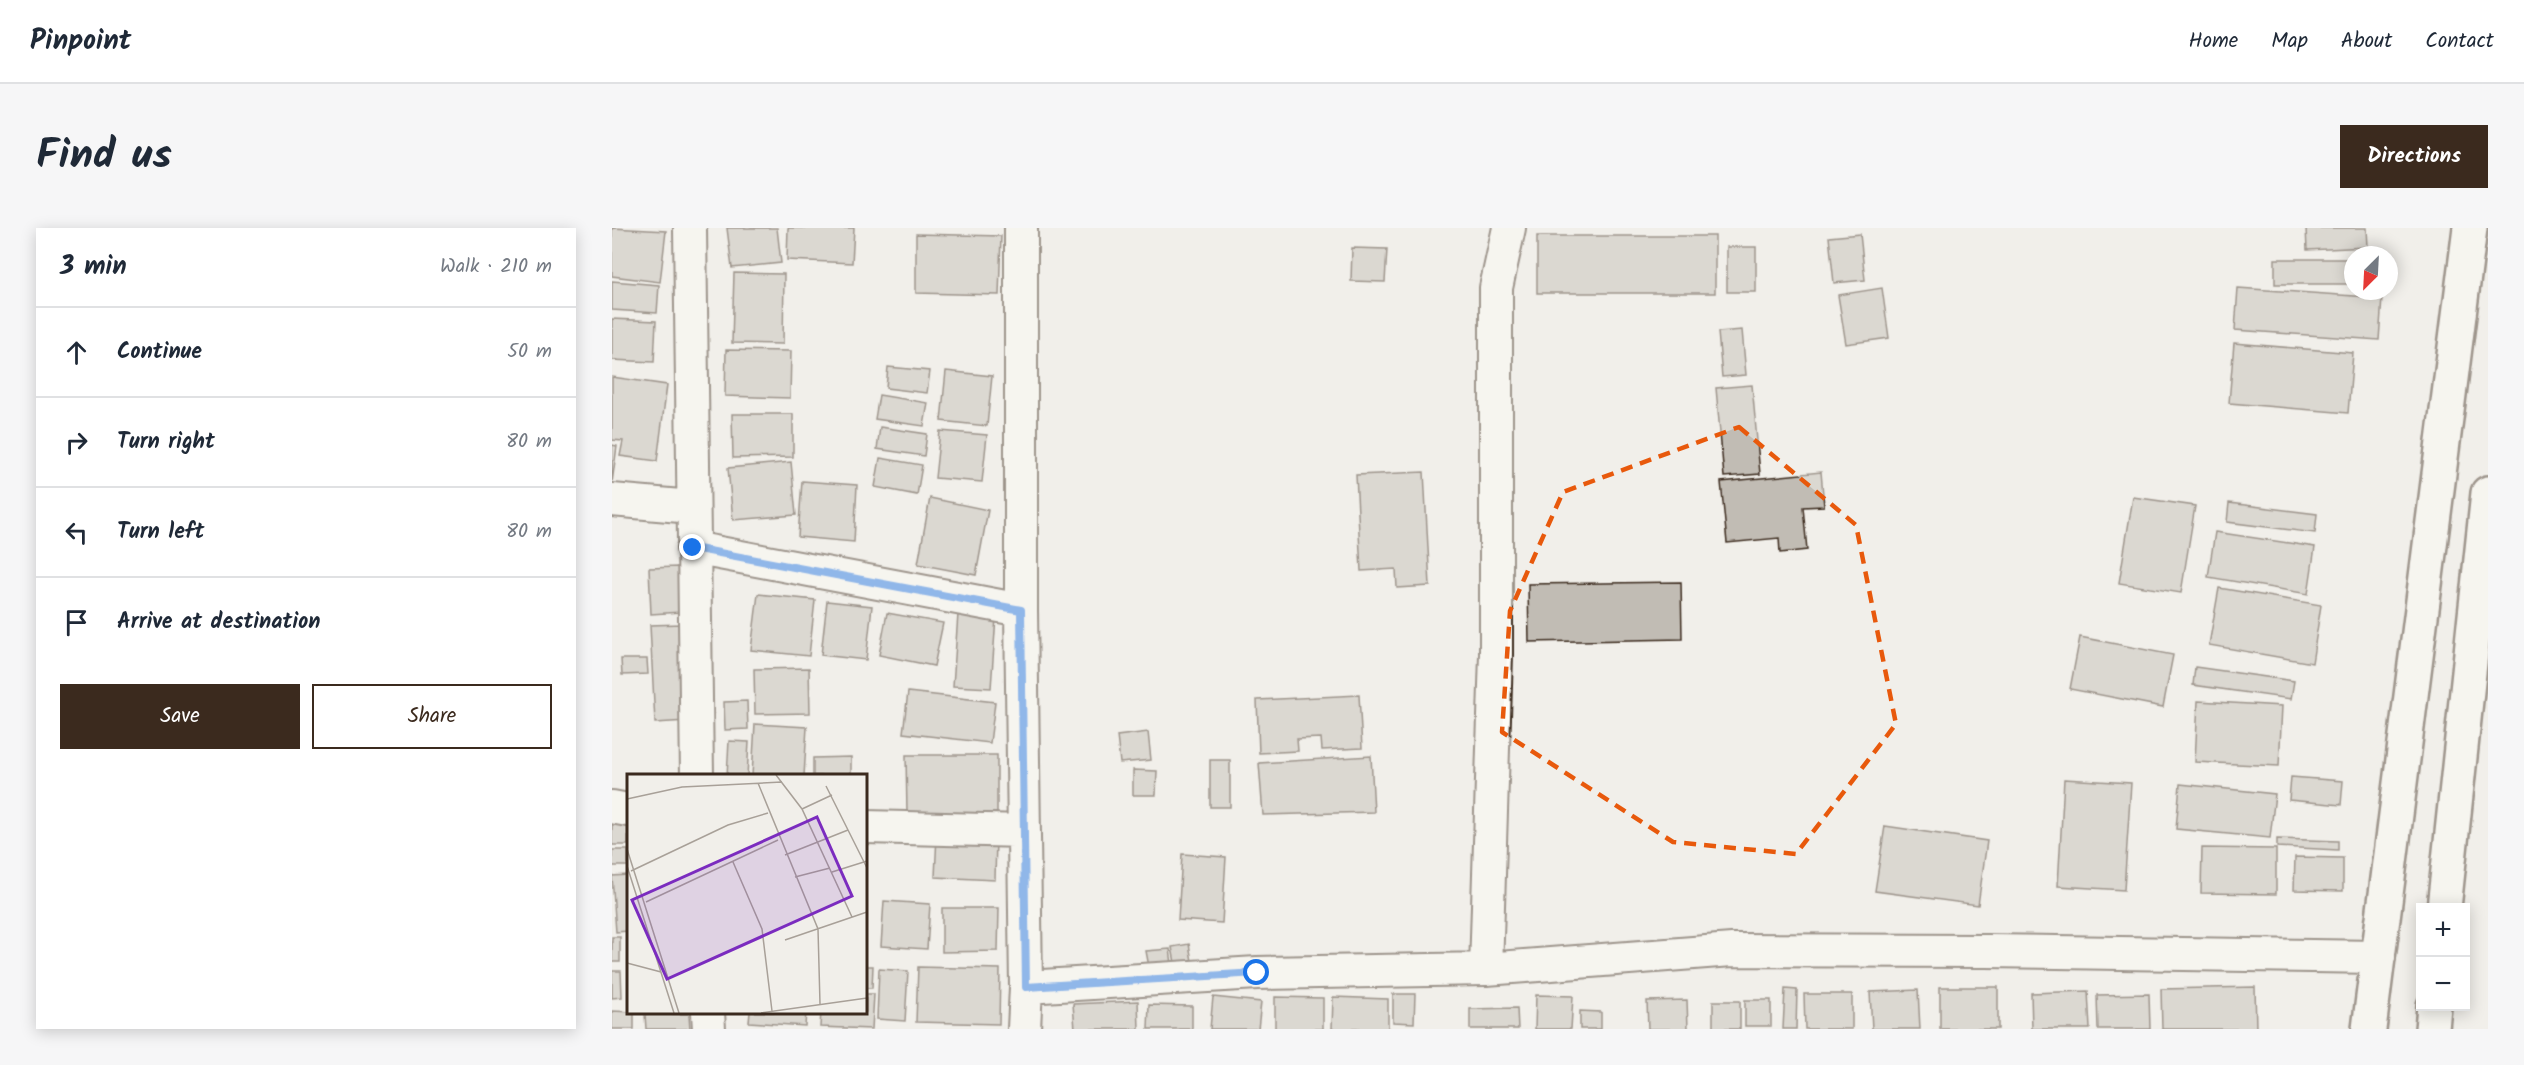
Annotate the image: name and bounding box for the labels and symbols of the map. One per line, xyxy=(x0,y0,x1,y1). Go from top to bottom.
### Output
north arrow xyxy=(2344,246,2398,300)
route end xyxy=(679,534,705,560)
inset map xyxy=(627,774,867,1014)
route start xyxy=(1243,959,1269,985)

